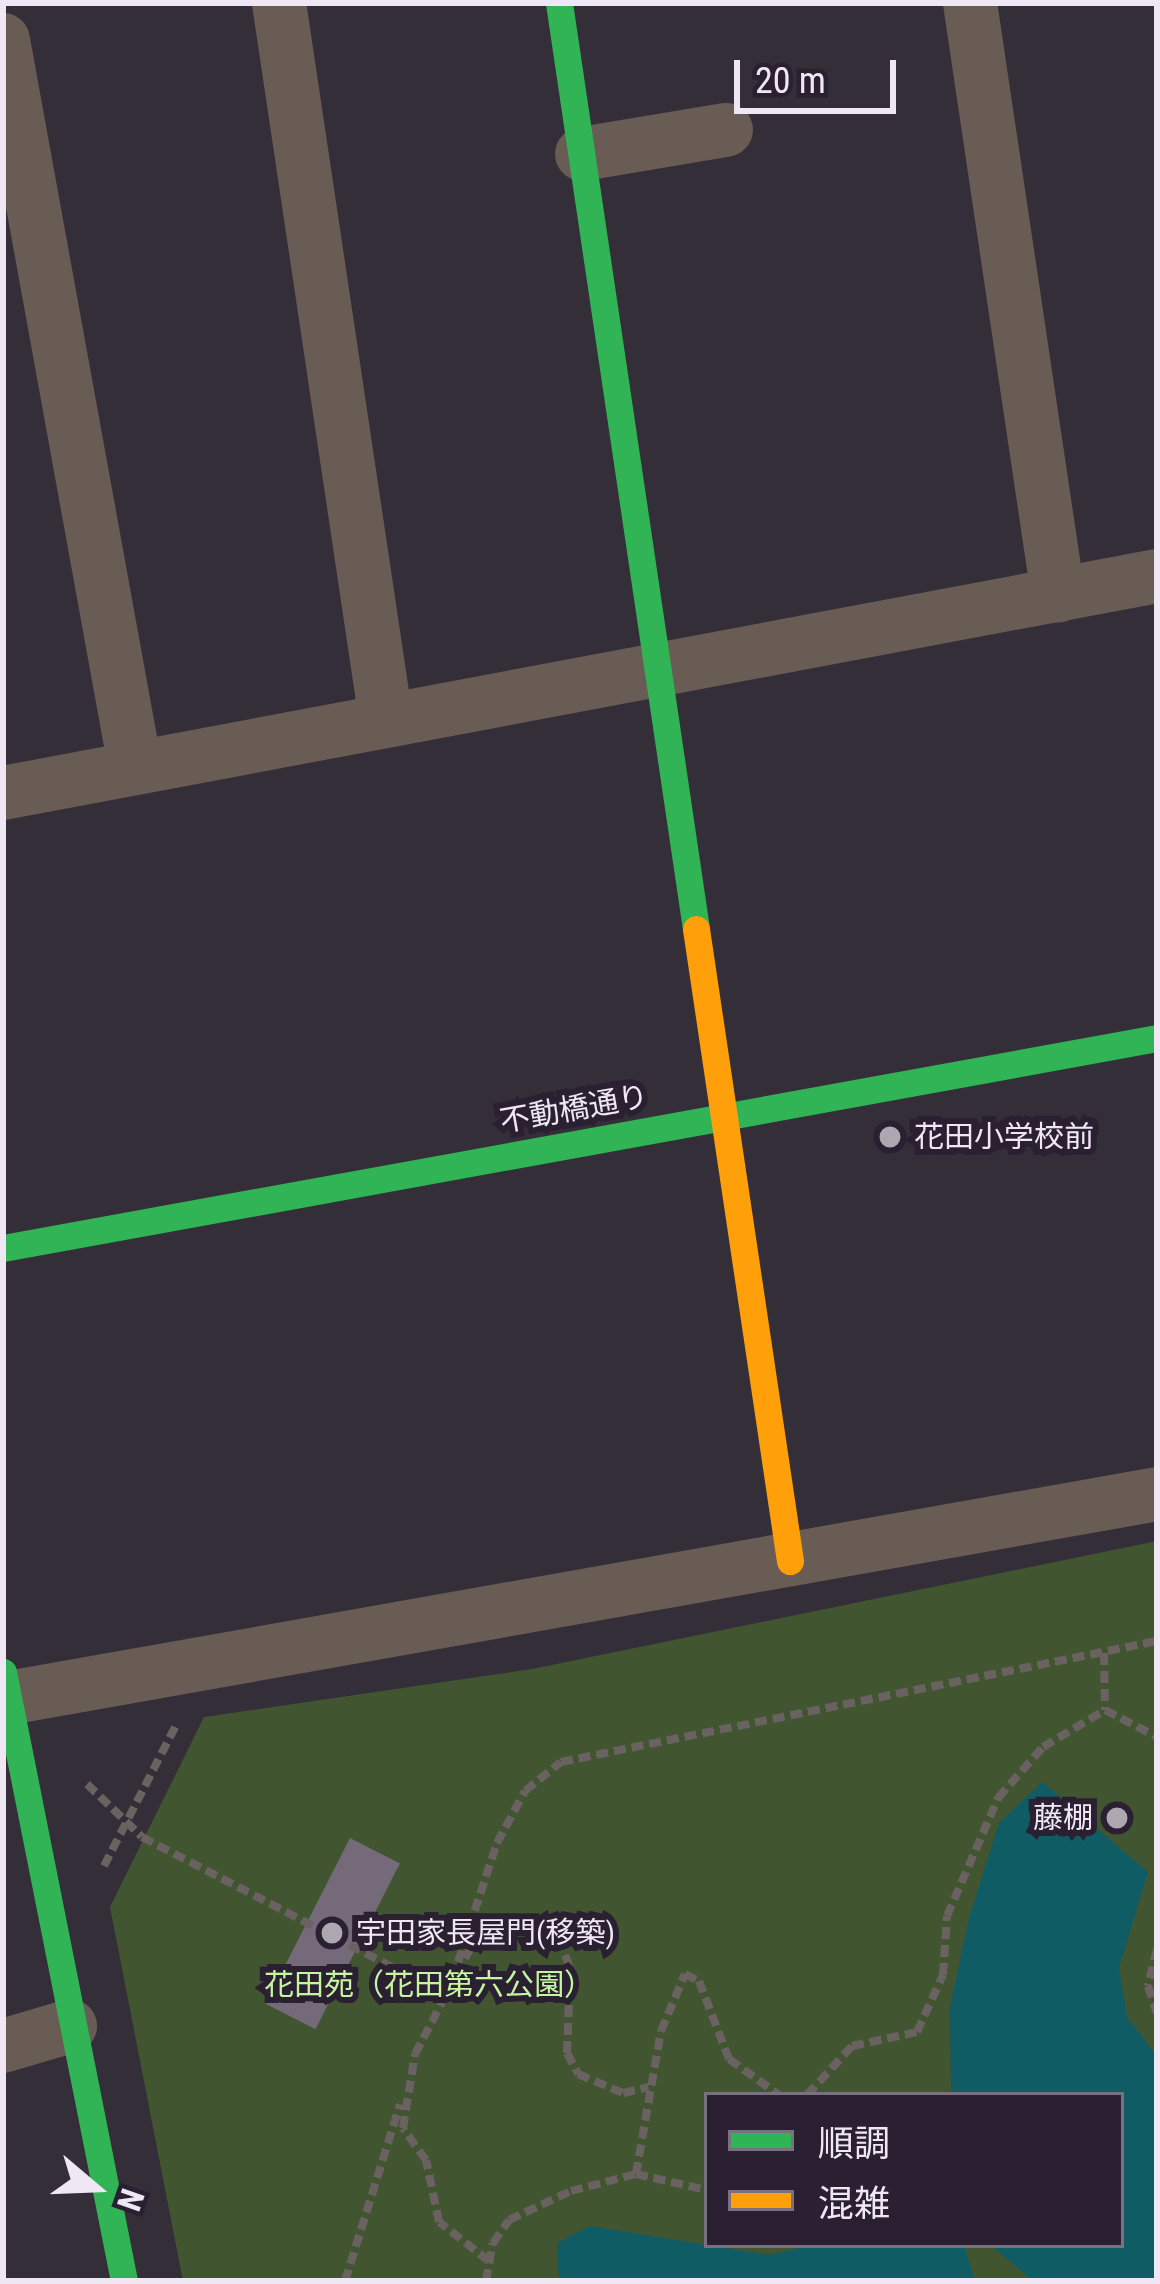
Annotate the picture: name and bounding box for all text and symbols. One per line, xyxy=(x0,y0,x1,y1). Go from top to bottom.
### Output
scale bar xyxy=(740,36,902,110)
text: 20 m xyxy=(755,60,826,102)
street label: 不動橋通り xyxy=(497,1078,651,1140)
place label: 花田小学校前 xyxy=(914,1119,1094,1155)
marker: 花田小学校前 xyxy=(877,1124,903,1150)
place label: 藤棚 xyxy=(1033,1800,1093,1836)
marker: 藤棚 xyxy=(1104,1805,1130,1831)
place label: 宇田家長屋門(移築) xyxy=(356,1915,615,1951)
marker: 宇田家長屋門(移築) xyxy=(319,1920,345,1946)
park label: 花田苑（花田第六公園） xyxy=(264,1967,594,2003)
legend xyxy=(704,2092,1124,2248)
text: 順調 xyxy=(818,2123,890,2165)
north arrow xyxy=(36,2128,156,2248)
text: 混雑 xyxy=(818,2183,890,2225)
text: N xyxy=(109,2184,152,2216)

